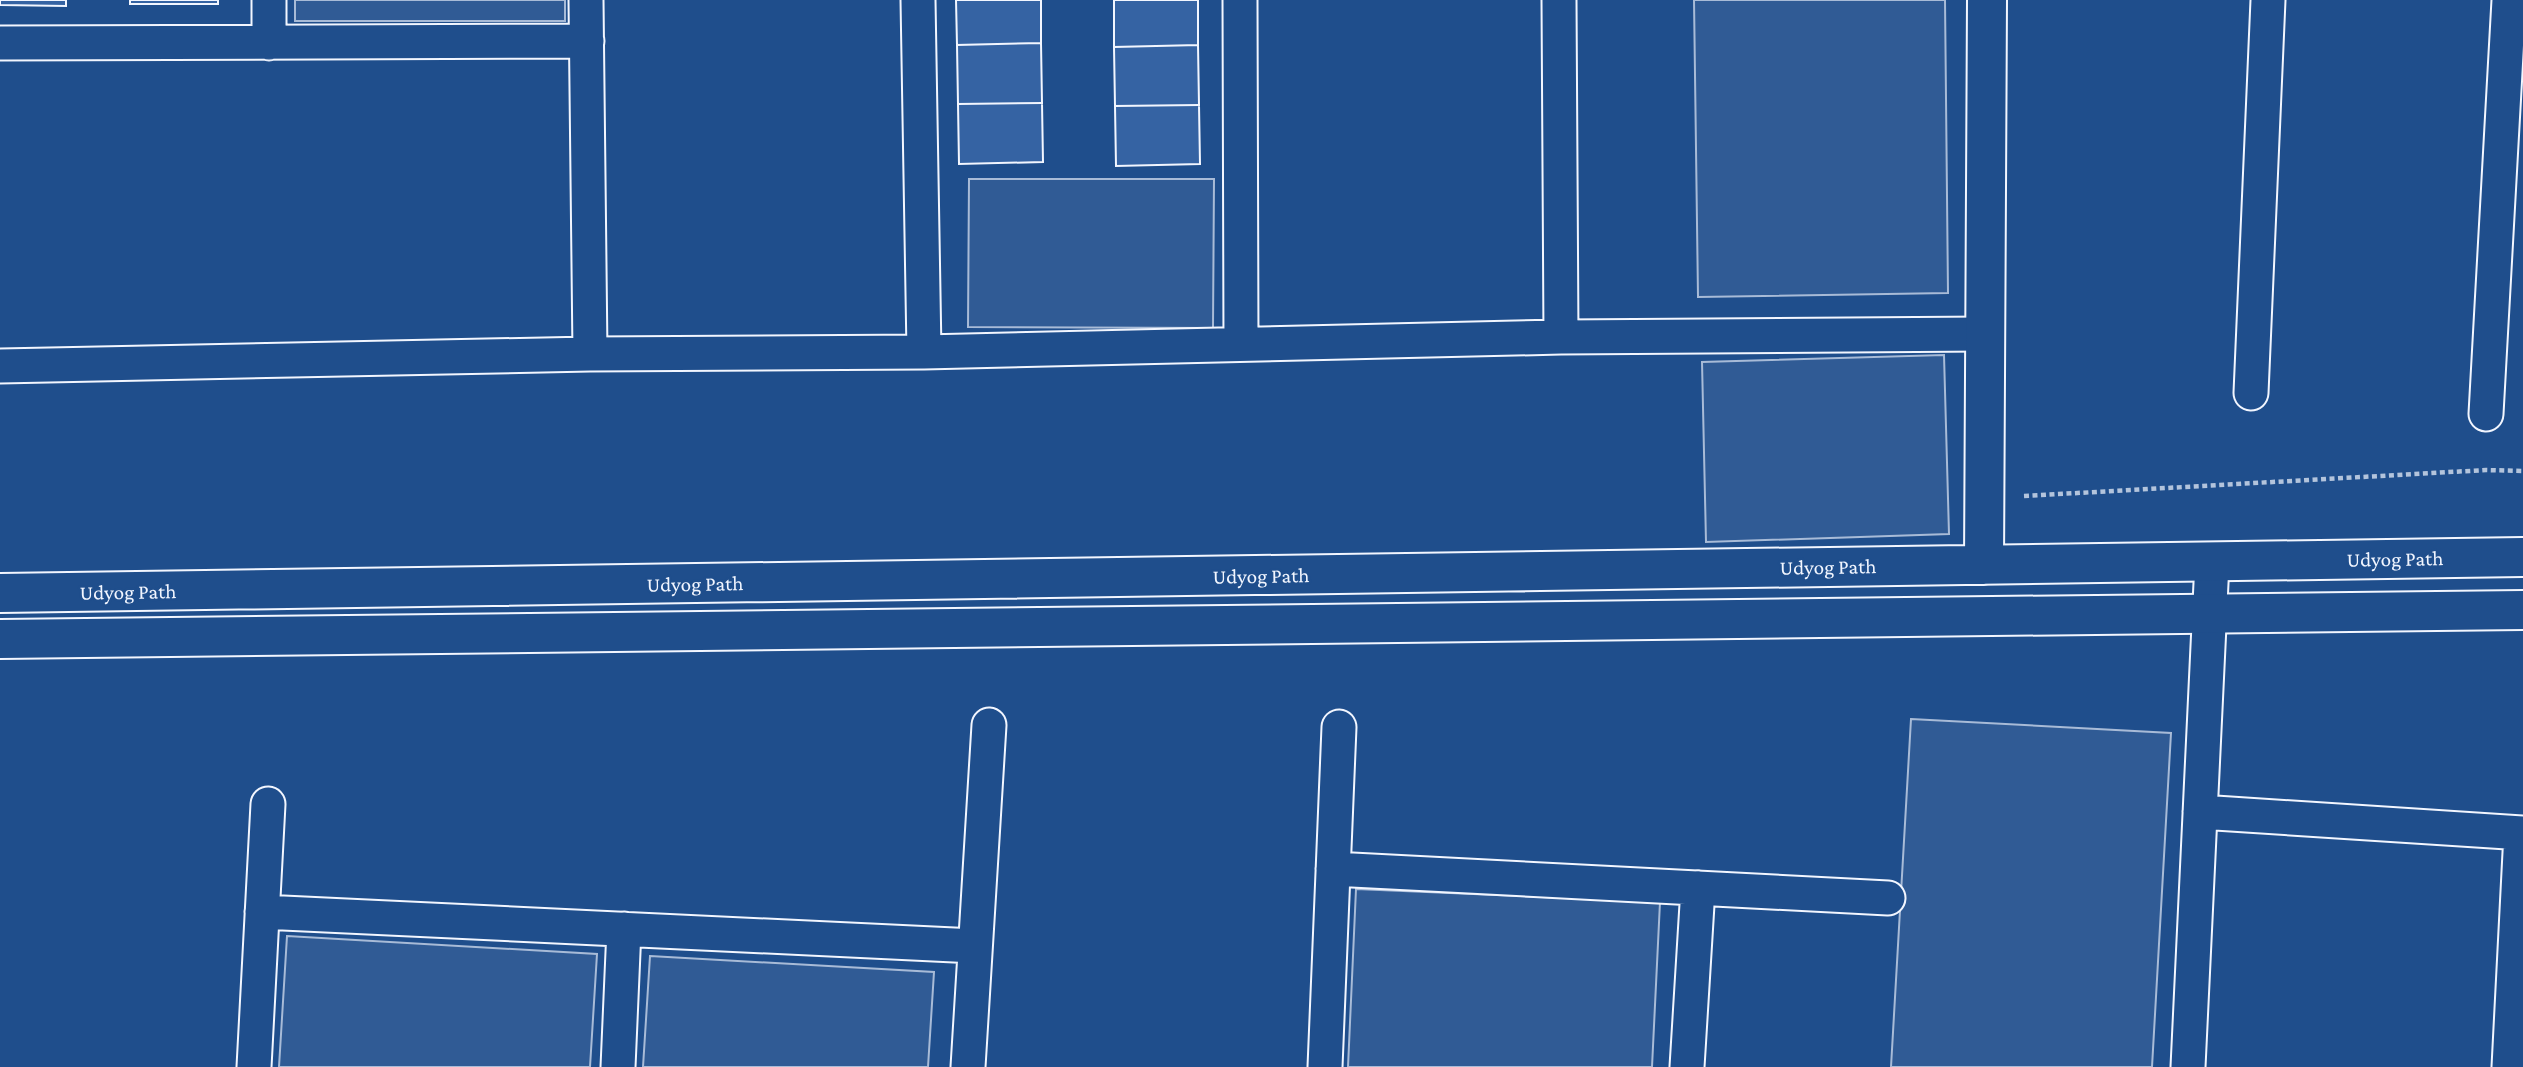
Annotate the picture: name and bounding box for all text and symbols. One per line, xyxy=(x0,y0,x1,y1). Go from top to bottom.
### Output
street label: Udyog Path xyxy=(2346,546,2444,572)
street label: Udyog Path xyxy=(1779,554,1877,580)
street label: Udyog Path xyxy=(1212,563,1310,589)
street label: Udyog Path xyxy=(646,571,744,597)
street label: Udyog Path xyxy=(79,579,177,605)

